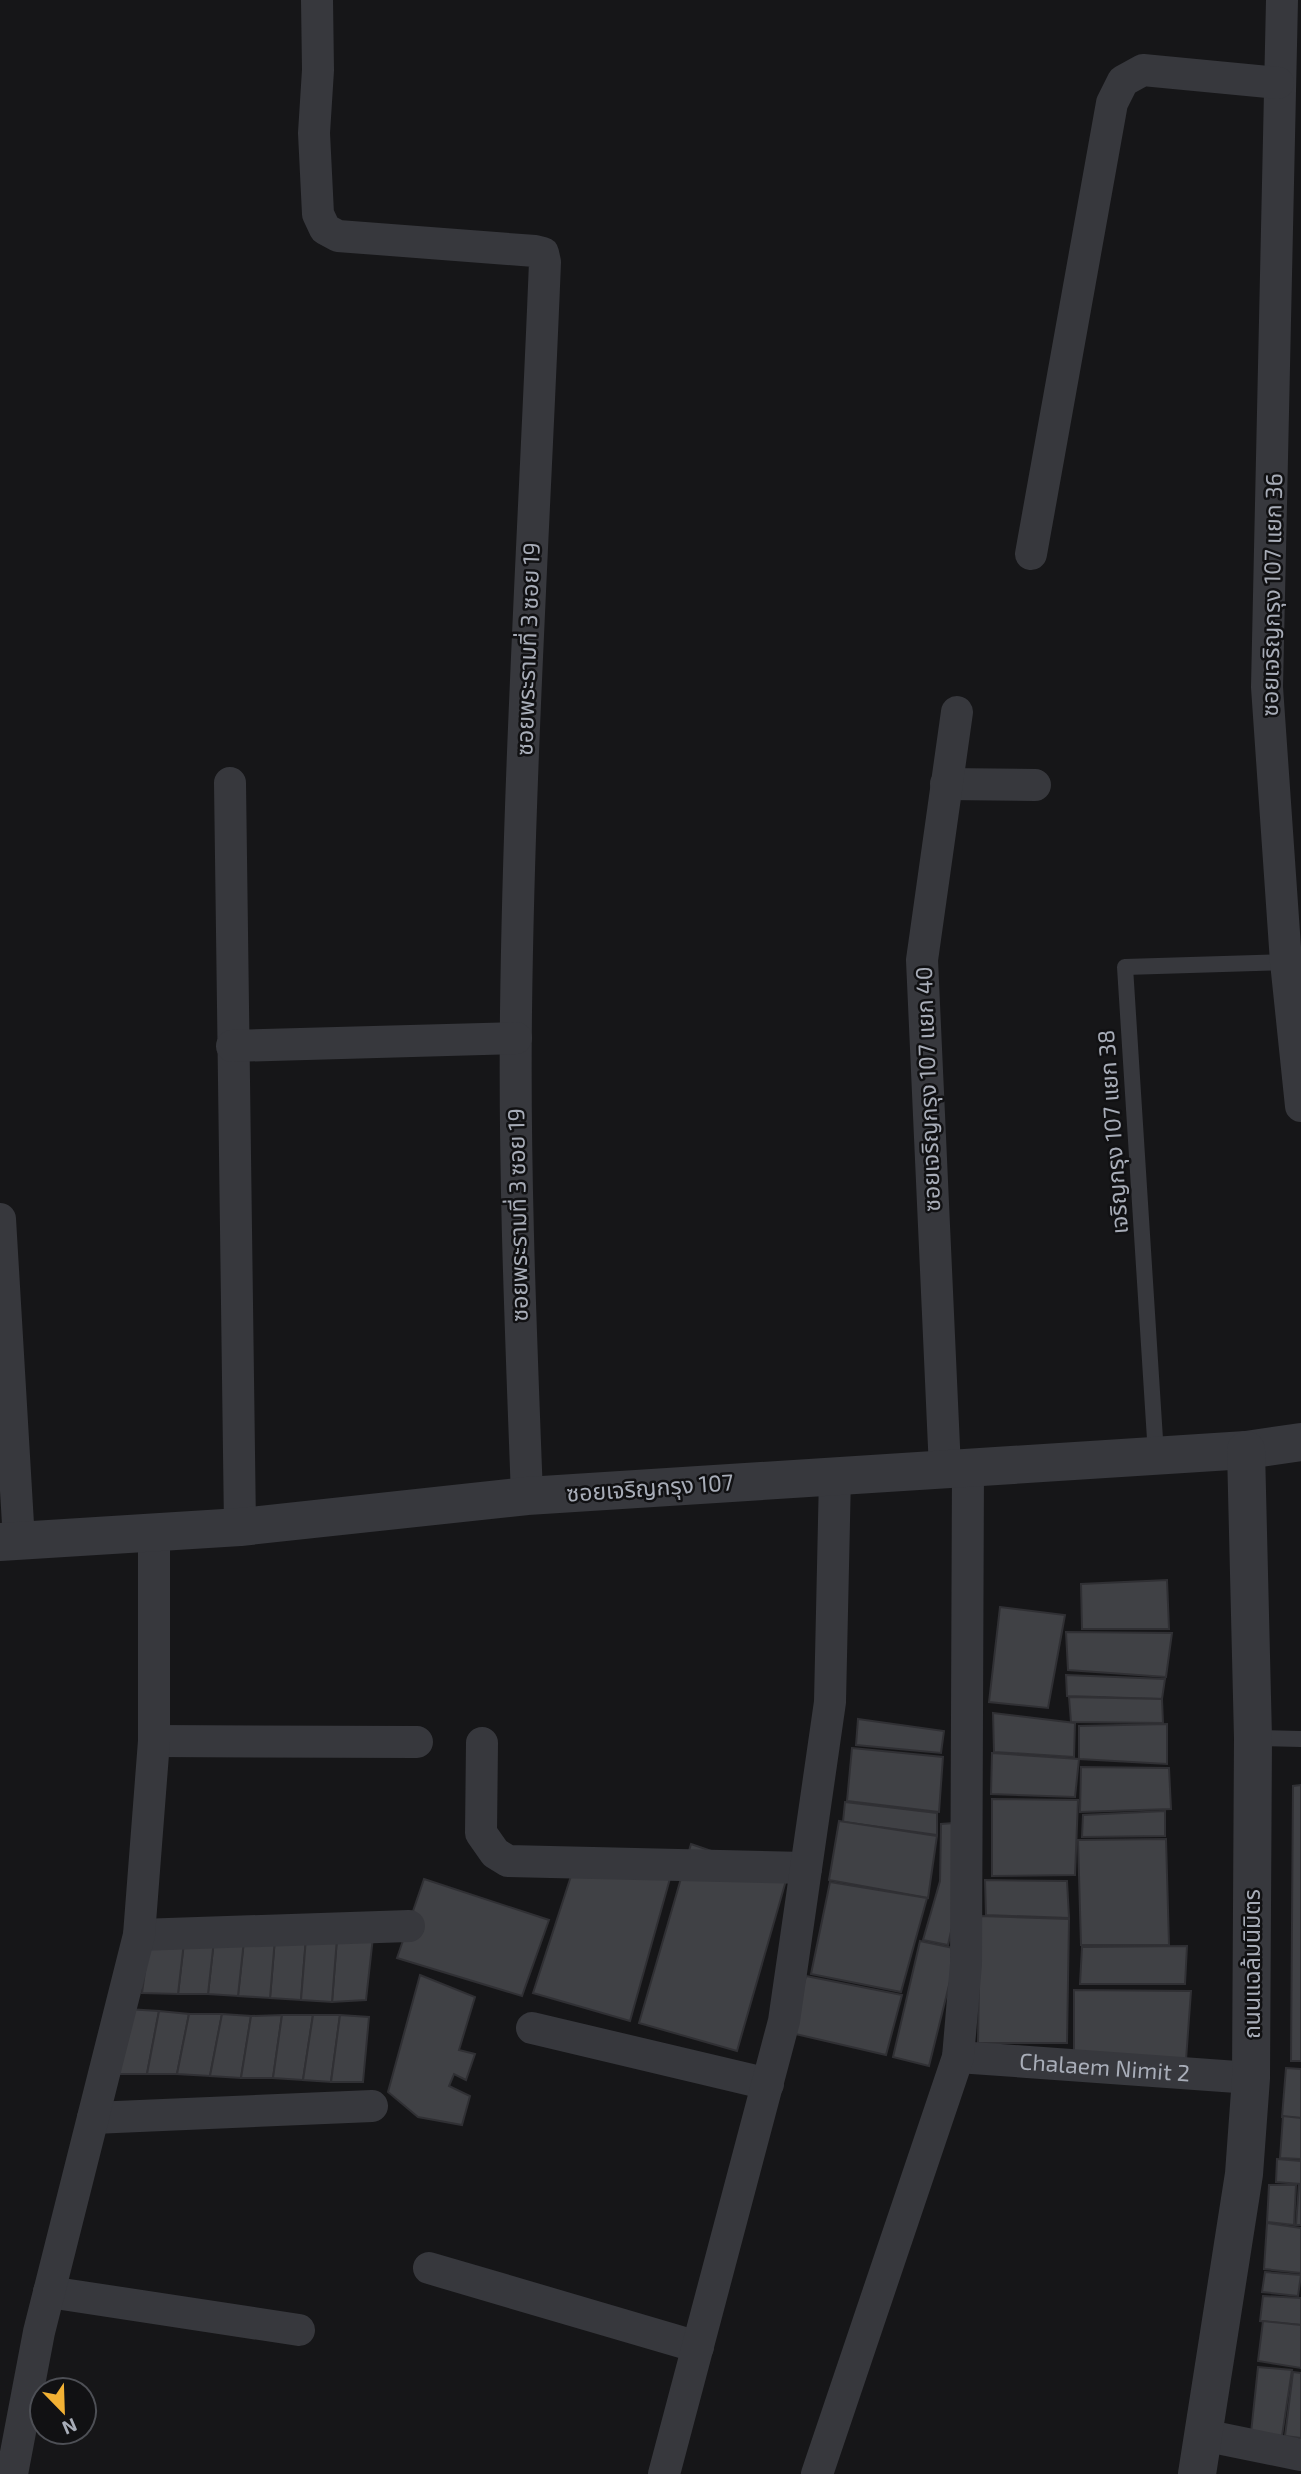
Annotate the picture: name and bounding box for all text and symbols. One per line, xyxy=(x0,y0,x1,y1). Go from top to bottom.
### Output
street label: ซอยเจริญกรุง 107 แยก 36 xyxy=(1255,473,1288,717)
street label: ซอยพระรามที่ 3 ซอย 19 xyxy=(508,542,545,756)
street label: ซอยเจริญกรุง 107 แยก 40 xyxy=(909,966,946,1212)
street label: เจริญกรุง 107 แยก 38 xyxy=(1091,1029,1134,1235)
street label: ซอยพระรามที่ 3 ซอย 19 xyxy=(500,1108,533,1322)
street label: ซอยเจริญกรุง 107 xyxy=(565,1467,735,1508)
street label: ถนนแฉล้มนิมิตร xyxy=(1237,1889,1265,2039)
street label: Chalaem Nimit 2 xyxy=(1018,2046,1191,2087)
north arrow xyxy=(28,2376,98,2446)
text: N xyxy=(59,2414,81,2440)

